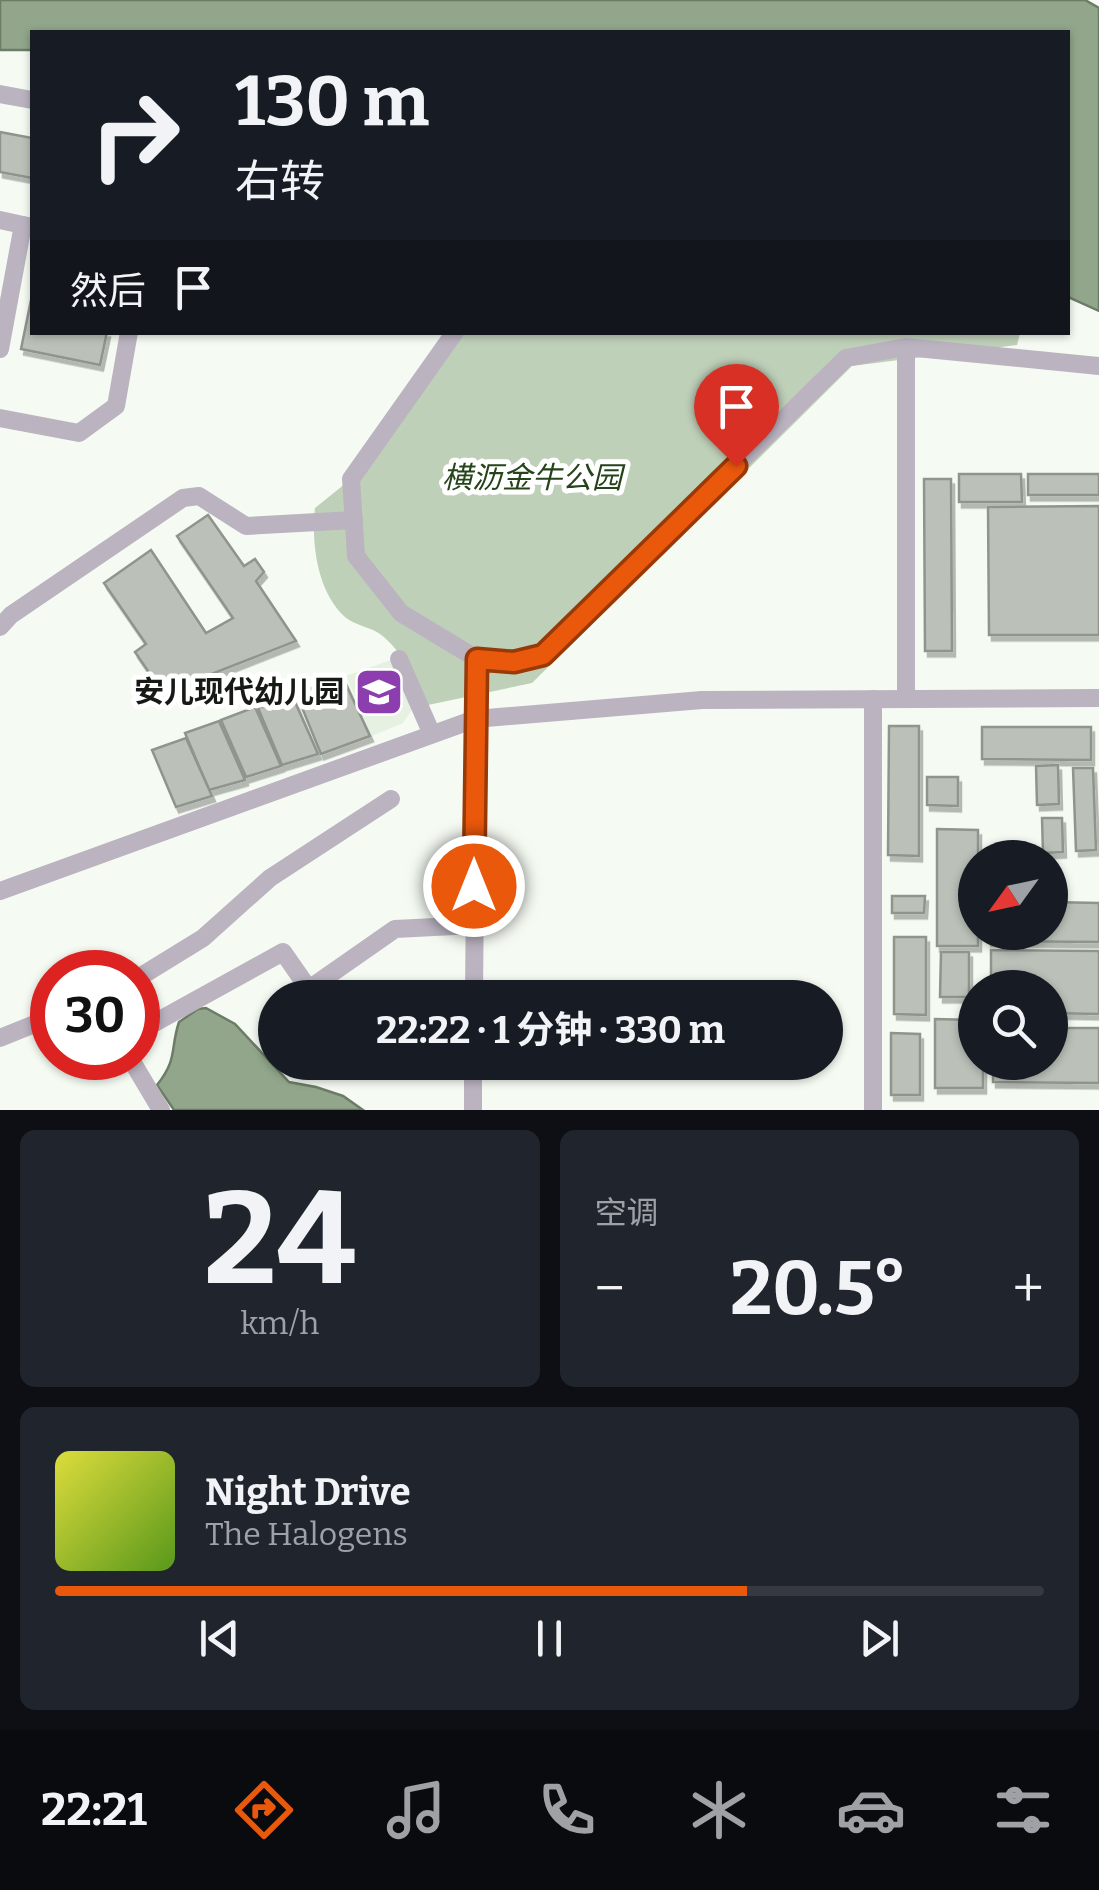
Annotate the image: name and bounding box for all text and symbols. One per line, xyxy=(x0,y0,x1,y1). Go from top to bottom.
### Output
text: 130 m xyxy=(235,60,429,144)
icon: right xyxy=(70,70,200,200)
text: 右转 xyxy=(235,155,325,209)
icon: arrive xyxy=(166,260,221,315)
text: 然后 xyxy=(70,268,146,314)
pin xyxy=(694,364,779,467)
icon: arrive xyxy=(709,379,764,434)
park label: 横沥金牛公园 xyxy=(442,460,626,496)
school or university icon: 安儿现代幼儿园 xyxy=(353,666,405,718)
place label: 安儿现代幼儿园 xyxy=(134,674,344,710)
position arrow xyxy=(422,834,526,938)
north arrow xyxy=(958,840,1068,950)
map controls xyxy=(958,840,1068,1080)
speed limit sign: 30 xyxy=(30,950,160,1080)
button: search xyxy=(958,970,1068,1080)
text: 22:22 · 1 分钟 · 330 m xyxy=(376,1007,725,1053)
text: 24 xyxy=(204,1161,356,1317)
text: 空调 xyxy=(595,1194,659,1232)
text: 20.5° xyxy=(730,1244,907,1334)
text: − xyxy=(595,1256,625,1322)
text: + xyxy=(1013,1256,1044,1322)
text: km/h xyxy=(240,1304,319,1342)
text: Night Drive xyxy=(205,1469,411,1515)
text: The Halogens xyxy=(205,1515,408,1553)
icon: previous xyxy=(192,1611,247,1666)
icon: pause xyxy=(522,1611,577,1666)
icon: next xyxy=(852,1611,907,1666)
icon: directions xyxy=(229,1775,299,1845)
icon: music xyxy=(381,1775,451,1845)
icon: phone xyxy=(532,1775,602,1845)
icon: climate xyxy=(684,1775,754,1845)
icon: car xyxy=(836,1775,906,1845)
icon: filters xyxy=(988,1775,1058,1845)
text: 22:21 xyxy=(41,1783,147,1837)

